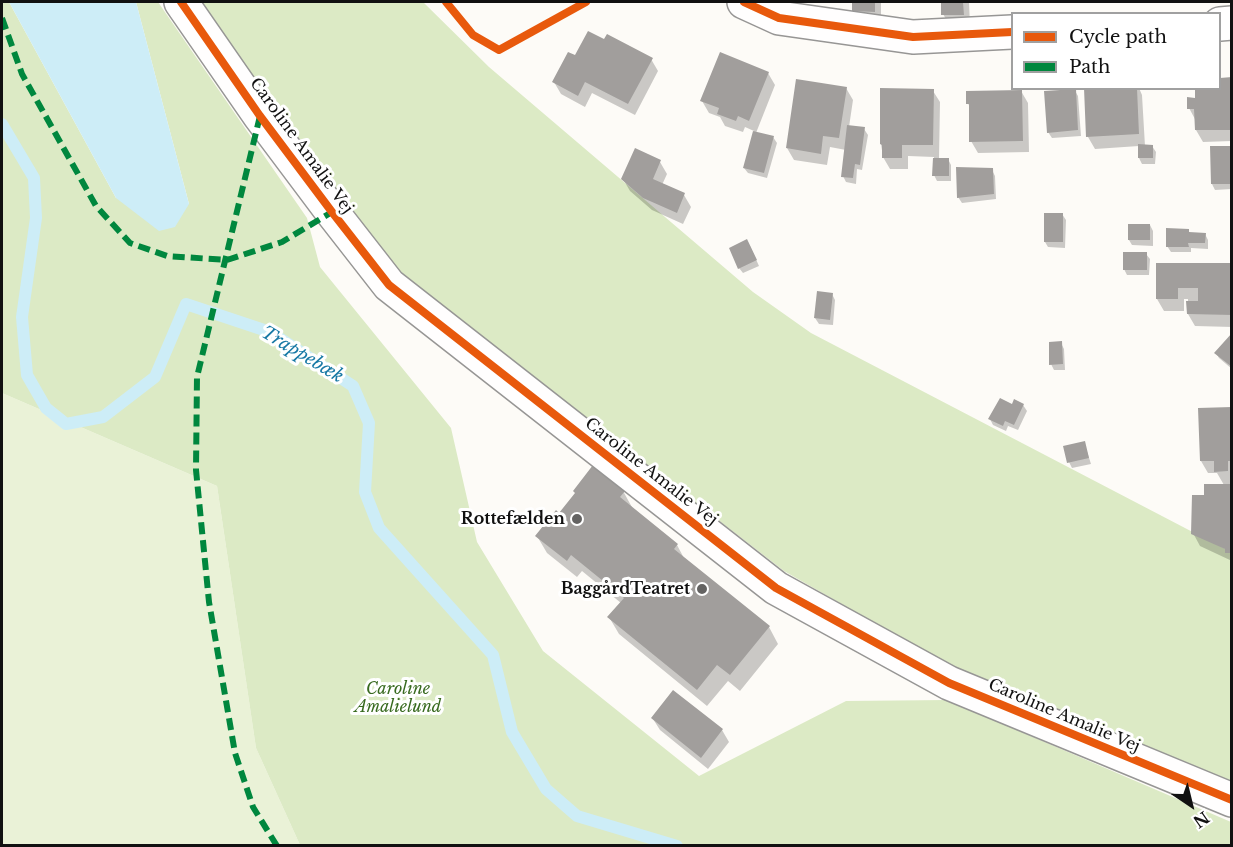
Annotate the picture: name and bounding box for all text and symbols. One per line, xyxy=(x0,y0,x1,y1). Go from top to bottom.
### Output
legend xyxy=(1011,12,1221,90)
text: Cycle path xyxy=(1069,26,1167,48)
text: Path xyxy=(1069,56,1110,78)
street label: Caroline Amalie Vej xyxy=(245,74,357,218)
water label: Trappebæk xyxy=(257,322,347,388)
street label: Caroline Amalie Vej xyxy=(581,414,721,530)
place label: Rottefælden xyxy=(461,509,565,529)
marker: Rottefælden xyxy=(570,512,584,526)
place label: BaggårdTeatret xyxy=(561,579,690,599)
marker: BaggårdTeatret xyxy=(695,582,709,596)
street label: Caroline Amalie Vej xyxy=(985,675,1143,757)
park label: Caroline Amalielund xyxy=(355,679,441,717)
north arrow xyxy=(1161,775,1221,835)
text: N xyxy=(1189,807,1213,832)

